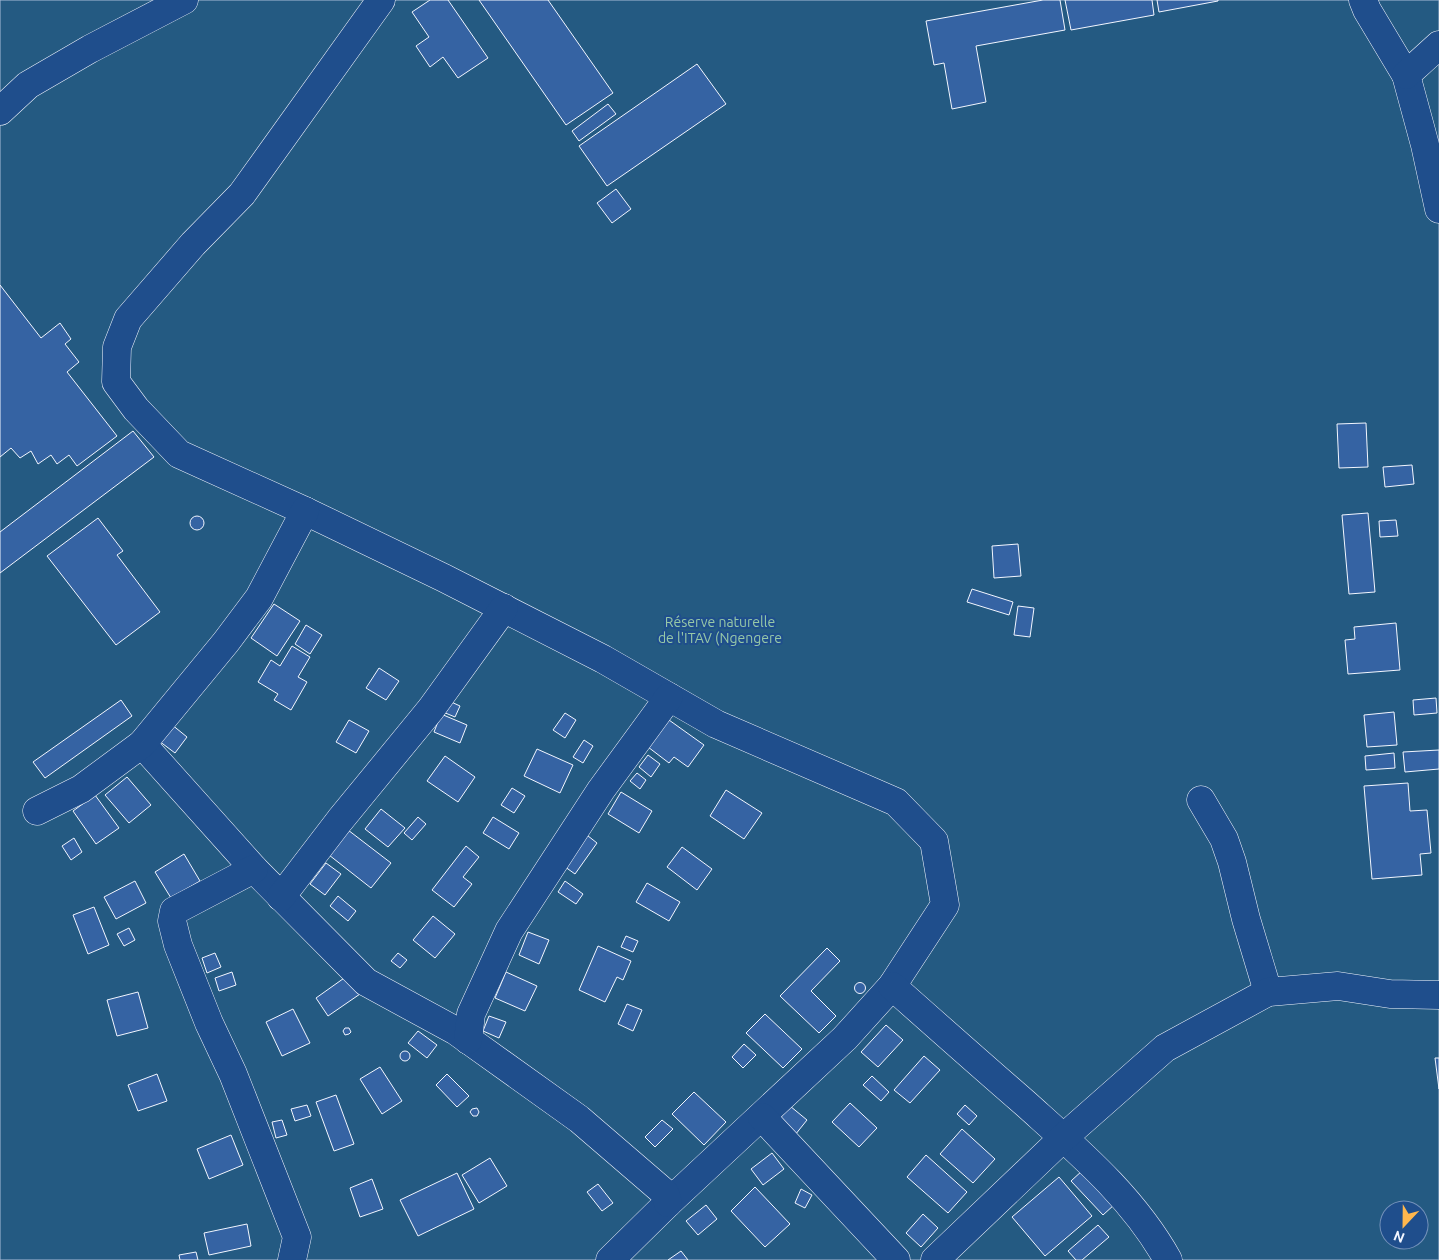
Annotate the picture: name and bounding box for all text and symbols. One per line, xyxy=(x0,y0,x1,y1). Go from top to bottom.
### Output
park label: Réserve naturelle de l'ITAV (Ngengere xyxy=(658,614,782,646)
north arrow xyxy=(1379,1200,1429,1250)
text: N xyxy=(1391,1228,1407,1246)

